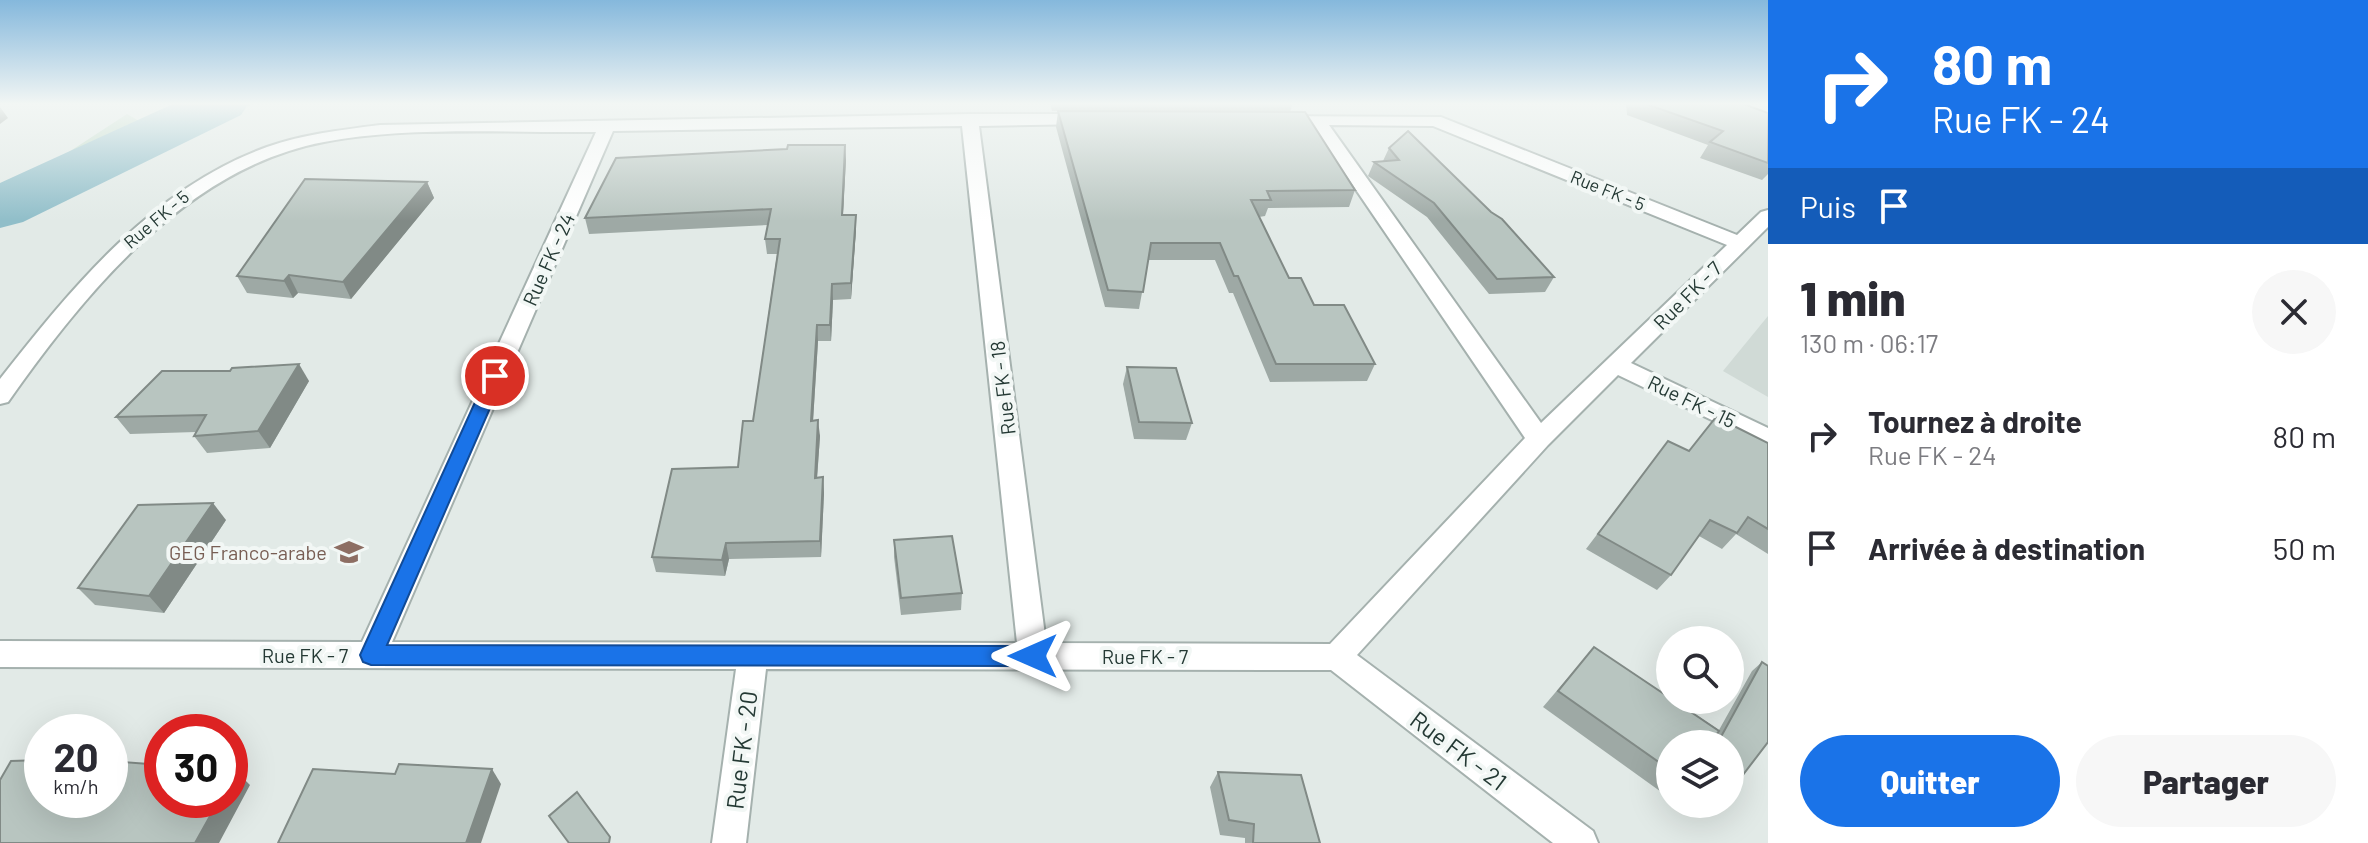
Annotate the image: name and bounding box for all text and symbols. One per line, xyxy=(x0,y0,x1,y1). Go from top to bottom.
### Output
text: 80 m xyxy=(1932,29,2052,96)
icon: right xyxy=(1800,32,1904,136)
text: Rue FK - 24 xyxy=(1932,97,2110,140)
street label: Rue FK - 5 xyxy=(1567,165,1649,215)
icon: arrive xyxy=(1872,184,1916,228)
street label: Rue FK - 5 xyxy=(119,185,193,253)
text: Puis xyxy=(1800,188,1856,224)
street label: Rue FK - 24 xyxy=(517,209,579,309)
street label: Rue FK - 7 xyxy=(1648,256,1726,334)
text: 1 min xyxy=(1800,268,1906,326)
button: close xyxy=(2252,270,2336,354)
text: 130 m · 06:17 xyxy=(1800,327,1938,358)
street label: Rue FK - 18 xyxy=(984,340,1020,436)
pin xyxy=(461,342,529,410)
icon: arrive xyxy=(473,354,517,398)
street label: Rue FK - 15 xyxy=(1644,370,1740,432)
text: Tournez à droite xyxy=(1868,403,2082,439)
icon: right xyxy=(1800,414,1844,458)
text: 80 m xyxy=(2273,418,2336,454)
text: Rue FK - 24 xyxy=(1868,439,1996,470)
icon: arrive xyxy=(1800,526,1844,570)
text: Arrivée à destination xyxy=(1868,530,2145,566)
text: 50 m xyxy=(2273,530,2336,566)
school or university icon: GEG Franco-arabe xyxy=(334,537,364,567)
place label: GEG Franco-arabe xyxy=(169,540,327,564)
position arrow xyxy=(991,614,1075,698)
map controls xyxy=(1656,626,1744,818)
button: search xyxy=(1656,626,1744,714)
street label: Rue FK - 7 xyxy=(262,643,349,667)
street label: Rue FK - 7 xyxy=(1102,644,1189,668)
street label: Rue FK - 20 xyxy=(719,689,763,811)
street label: Rue FK - 21 xyxy=(1405,704,1513,796)
speed limit sign: 30 xyxy=(144,714,248,818)
button: layers xyxy=(1656,730,1744,818)
text: 20 xyxy=(53,732,99,780)
button: Quitter xyxy=(1800,735,2060,827)
button: Partager xyxy=(2076,735,2336,827)
text: km/h xyxy=(53,774,99,798)

